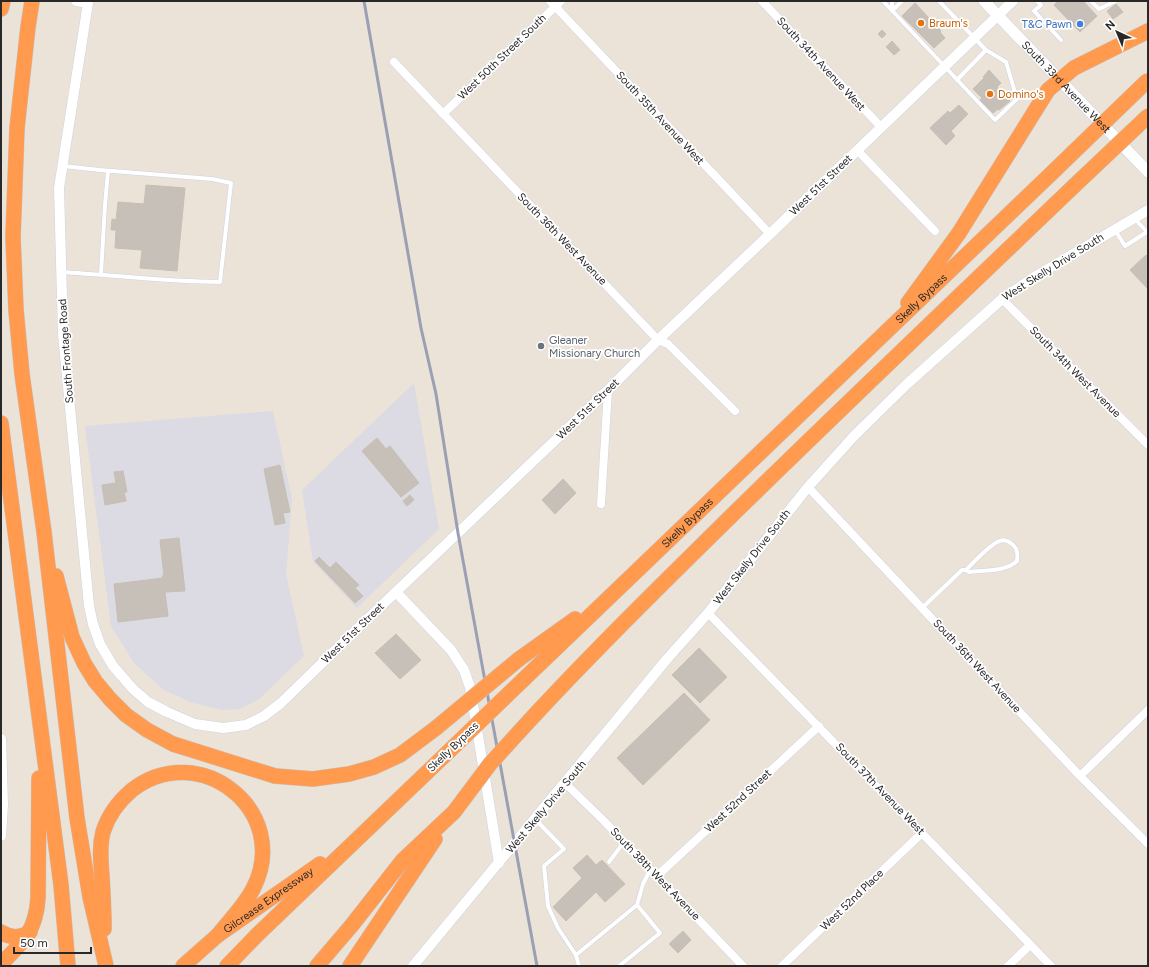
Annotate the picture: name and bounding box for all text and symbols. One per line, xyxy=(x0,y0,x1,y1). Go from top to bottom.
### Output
street label: West 50th Street South xyxy=(455,11,549,103)
north arrow xyxy=(1097,12,1137,52)
street label: South 34th Avenue West xyxy=(774,14,868,114)
place label: Braum's xyxy=(929,17,968,30)
marker: Braum's xyxy=(916,18,926,28)
place label: T&C Pawn xyxy=(1022,18,1072,31)
text: N xyxy=(1103,18,1118,33)
marker: T&C Pawn xyxy=(1075,19,1085,29)
street label: South 33rd Avenue West xyxy=(1019,38,1113,136)
street label: South 35th Avenue West xyxy=(613,69,707,167)
place label: Domino's xyxy=(998,88,1044,101)
marker: Domino's xyxy=(985,89,995,99)
street label: West 51st Street xyxy=(787,152,855,218)
street label: South 36th West Avenue xyxy=(515,190,609,288)
street label: West Skelly Drive South xyxy=(1000,230,1106,304)
street label: Skelly Bypass xyxy=(893,271,949,326)
street label: South Frontage Road xyxy=(56,298,76,404)
street label: South 34th West Avenue xyxy=(1027,324,1123,420)
place label: Gleaner Missionary Church xyxy=(549,334,640,360)
marker: Gleaner Missionary Church xyxy=(536,341,546,351)
street label: West 51st Street xyxy=(554,376,622,442)
street label: Skelly Bypass xyxy=(659,495,716,550)
street label: West Skelly Drive South xyxy=(711,507,793,607)
street label: West 51st Street xyxy=(319,600,387,666)
street label: South 36th West Avenue xyxy=(930,617,1024,715)
street label: Skelly Bypass xyxy=(425,719,481,775)
street label: South 37th Avenue West xyxy=(833,740,927,838)
street label: West Skelly Drive South xyxy=(503,758,589,856)
street label: West 52nd Street xyxy=(702,767,774,835)
street label: South 38th West Avenue xyxy=(607,825,703,923)
street label: Gilcrease Expressway xyxy=(221,864,316,936)
street label: West 52nd Place xyxy=(818,867,886,933)
scale bar xyxy=(14,929,91,955)
text: 50 m xyxy=(20,936,48,950)

